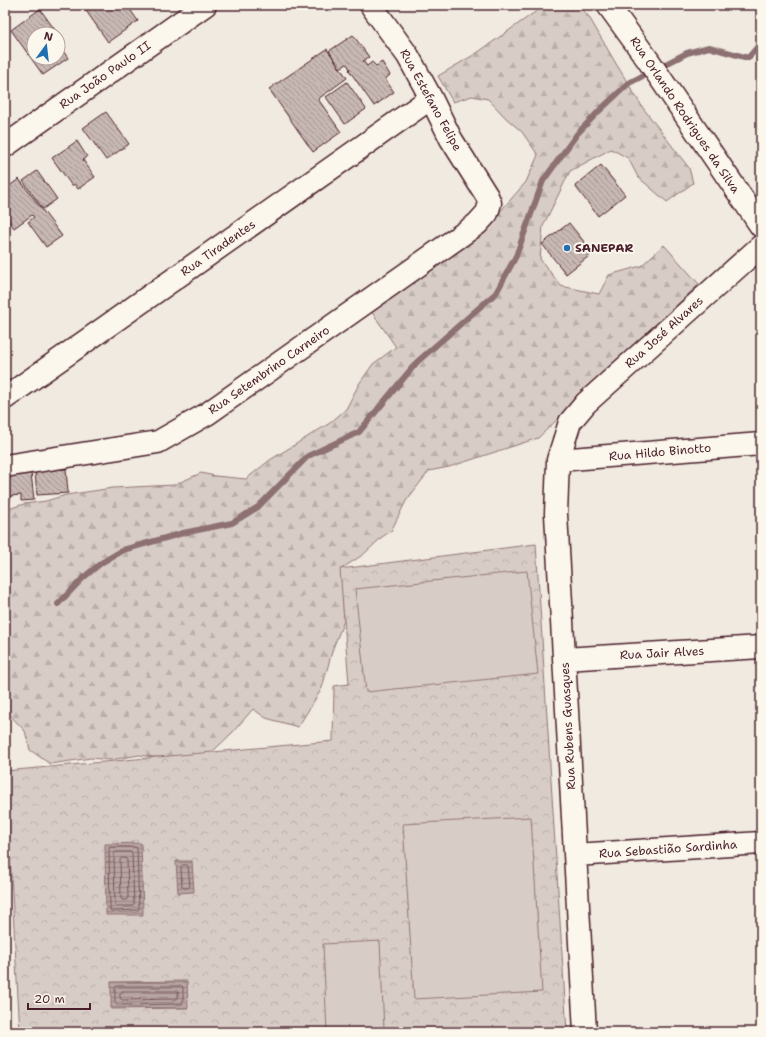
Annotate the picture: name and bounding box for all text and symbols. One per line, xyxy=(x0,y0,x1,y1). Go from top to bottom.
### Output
north arrow xyxy=(26,26,66,66)
text: N xyxy=(42,28,55,45)
street label: Rua Orlando Rodrigues da Silva xyxy=(626,34,744,197)
street label: Rua João Paulo II xyxy=(56,37,154,113)
street label: Rua Estefano Felipe xyxy=(396,46,466,154)
street label: Rua Tiradentes xyxy=(177,216,259,280)
place label: SANEPAR xyxy=(575,240,633,256)
marker: SANEPAR xyxy=(562,243,572,253)
street label: Rua José Alvares xyxy=(621,292,707,372)
street label: Rua Setembrino Carneiro xyxy=(205,322,333,418)
street label: Rua Hildo Binotto xyxy=(608,440,712,464)
street label: Rua Jair Alves xyxy=(619,643,705,663)
street label: Rua Rubens Guasques xyxy=(557,662,579,790)
street label: Rua Sebastião Sardinha xyxy=(598,836,738,862)
scale bar xyxy=(28,985,90,1011)
text: 20 m xyxy=(34,991,65,1007)

